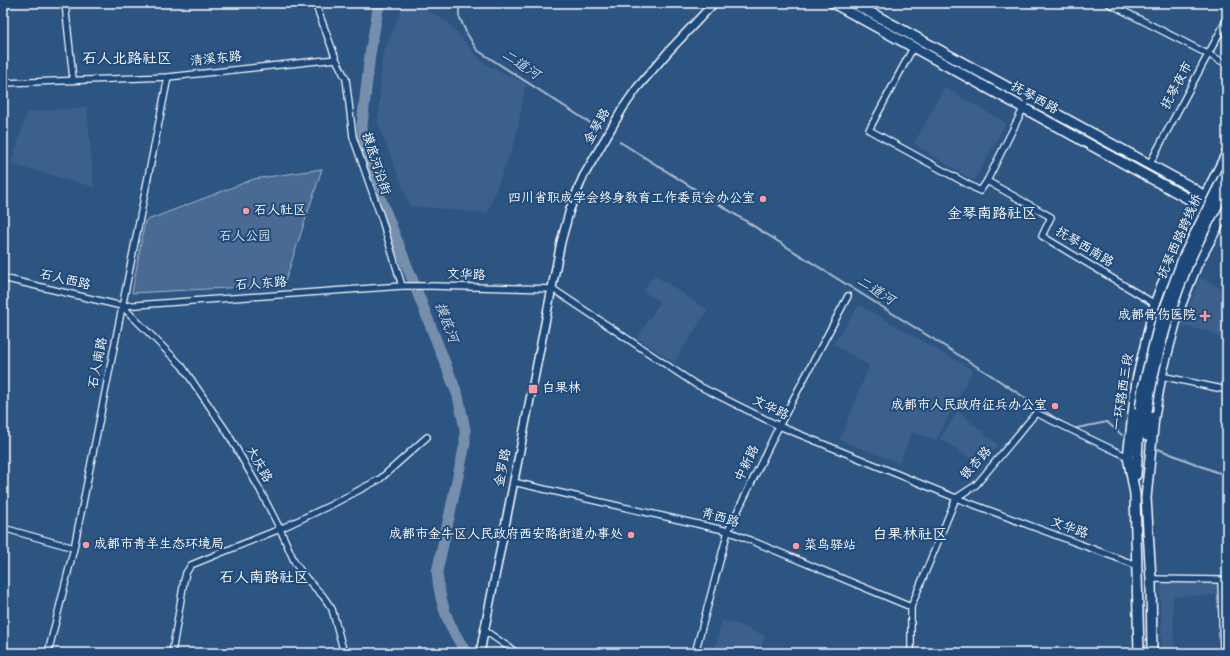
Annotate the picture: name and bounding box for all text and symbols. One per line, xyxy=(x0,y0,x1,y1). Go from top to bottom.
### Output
water label: 二道河 xyxy=(498,47,544,86)
street label: 清溪东路 xyxy=(189,49,243,70)
district label: 石人北路社区 xyxy=(82,51,172,69)
street label: 抚琴夜市 xyxy=(1158,59,1197,112)
street label: 抚琴西路 xyxy=(1008,79,1061,118)
street label: 金琴路 xyxy=(581,106,614,148)
street label: 摸底河沿街 xyxy=(358,130,393,197)
place label: 四川省职成学会终身教育工作委员会办公室 xyxy=(508,190,755,207)
street label: 抚琴西路跨线桥 xyxy=(1155,192,1206,282)
marker: 四川省职成学会终身教育工作委员会办公室 xyxy=(758,194,768,204)
place label: 石人社区 xyxy=(254,204,306,219)
district label: 金琴南路社区 xyxy=(947,205,1037,224)
marker: 石人社区 xyxy=(241,206,251,216)
street label: 抚琴西南路 xyxy=(1052,224,1116,271)
park label: 石人公园 xyxy=(219,229,271,245)
street label: 石人西路 xyxy=(38,267,92,294)
street label: 文华路 xyxy=(446,267,486,284)
water label: 二道河 xyxy=(853,273,900,311)
street label: 石人东路 xyxy=(234,275,287,294)
water label: 摸底河 xyxy=(430,300,462,348)
place label: 成都骨伤医院 xyxy=(1118,307,1196,324)
marker: 成都骨伤医院 xyxy=(1199,310,1211,322)
street label: 石人南路 xyxy=(86,336,111,390)
street label: 一环路西三段 xyxy=(1110,352,1138,432)
place label: 白果林 xyxy=(542,381,581,397)
marker: 白果林 xyxy=(527,383,539,395)
street label: 文华路 xyxy=(749,393,791,424)
place label: 成都市人民政府征兵办公室 xyxy=(891,398,1047,414)
marker: 成都市人民政府征兵办公室 xyxy=(1050,401,1060,411)
street label: 中新路 xyxy=(732,443,763,485)
street label: 大庆路 xyxy=(242,444,275,486)
street label: 银杏路 xyxy=(958,444,996,484)
street label: 金罗路 xyxy=(492,447,515,489)
street label: 青西路 xyxy=(699,505,741,532)
street label: 文华路 xyxy=(1048,514,1090,543)
place label: 成都市金牛区人民政府西安路街道办事处 xyxy=(389,527,623,543)
district label: 白果林社区 xyxy=(872,527,948,545)
marker: 成都市金牛区人民政府西安路街道办事处 xyxy=(626,530,636,540)
place label: 成都市青羊生态环境局 xyxy=(94,537,224,553)
place label: 菜鸟驿站 xyxy=(804,538,856,554)
marker: 成都市青羊生态环境局 xyxy=(81,540,91,550)
marker: 菜鸟驿站 xyxy=(791,541,801,551)
district label: 石人南路社区 xyxy=(219,569,309,588)

